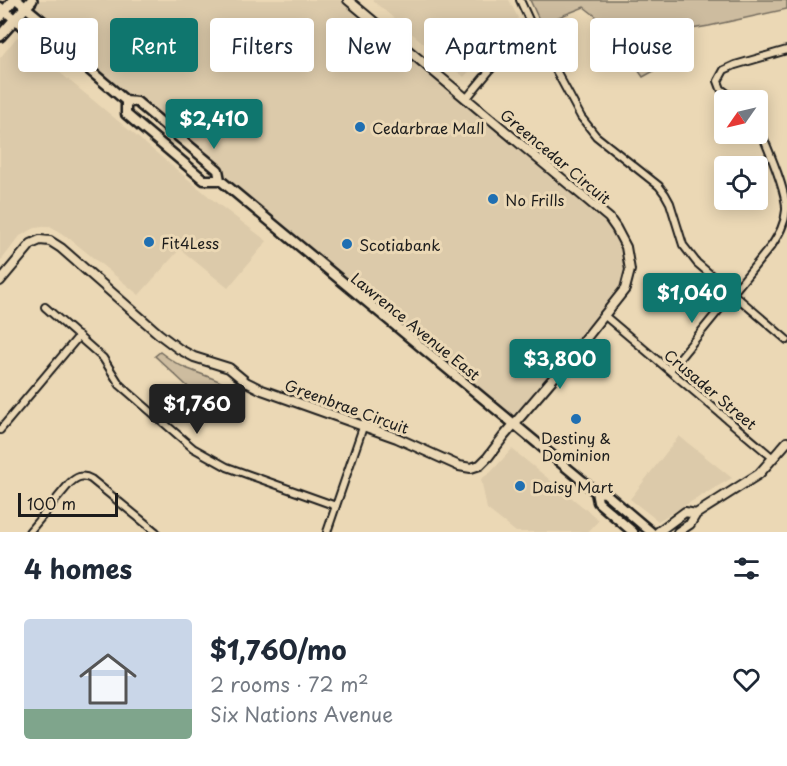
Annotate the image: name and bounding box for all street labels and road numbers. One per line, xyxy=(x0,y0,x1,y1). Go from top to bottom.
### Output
street label: Greencedar Circuit xyxy=(496,103,616,209)
street label: Lawrence Avenue East xyxy=(346,267,486,385)
street label: Crusader Street xyxy=(660,343,762,435)
street label: Greenbrae Circuit xyxy=(282,373,412,439)

